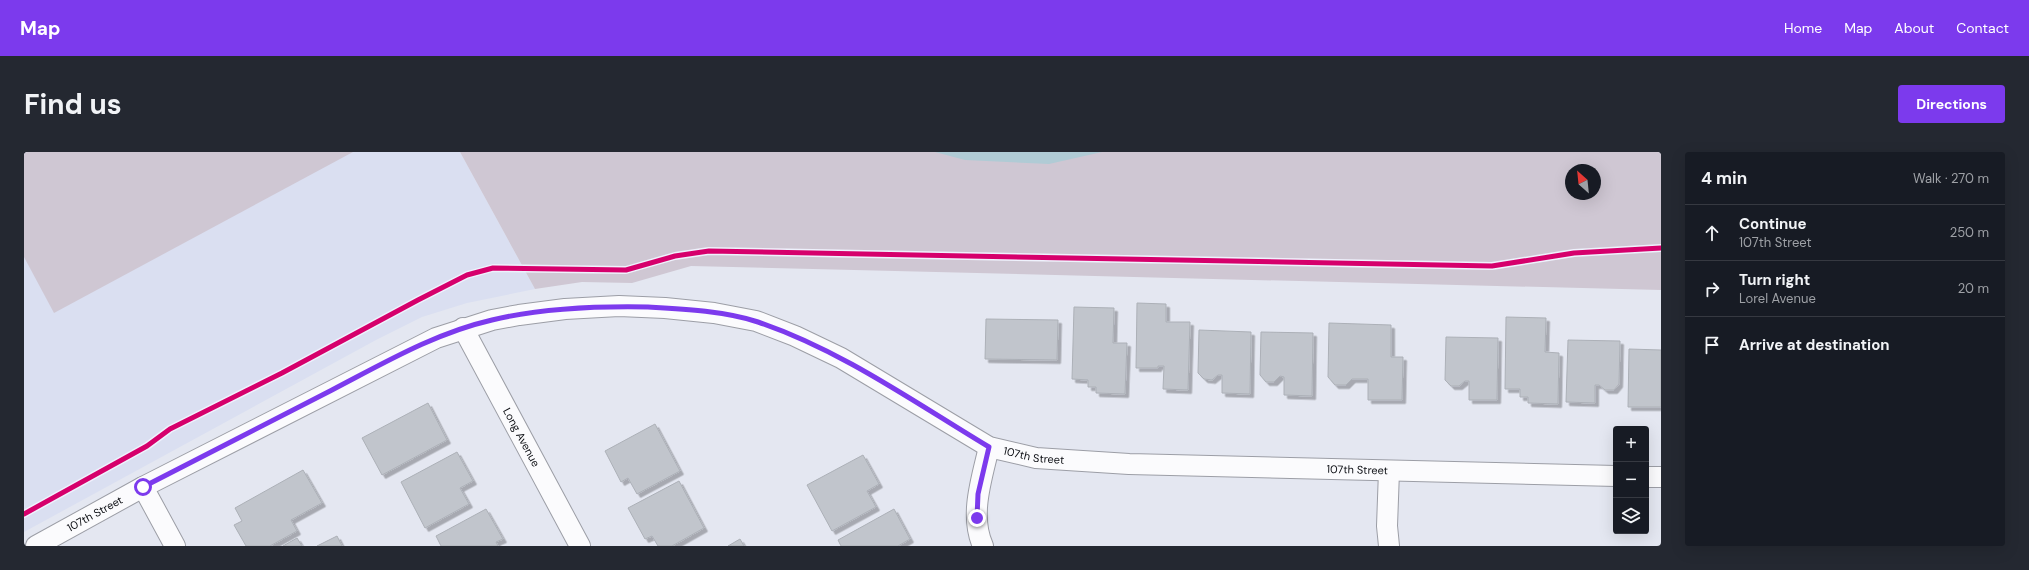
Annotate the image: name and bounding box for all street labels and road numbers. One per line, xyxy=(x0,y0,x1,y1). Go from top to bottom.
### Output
street label: Long Avenue xyxy=(500,405,543,469)
street label: 107th Street xyxy=(1002,444,1065,467)
street label: 107th Street xyxy=(1326,462,1388,477)
street label: 107th Street xyxy=(64,493,125,535)

